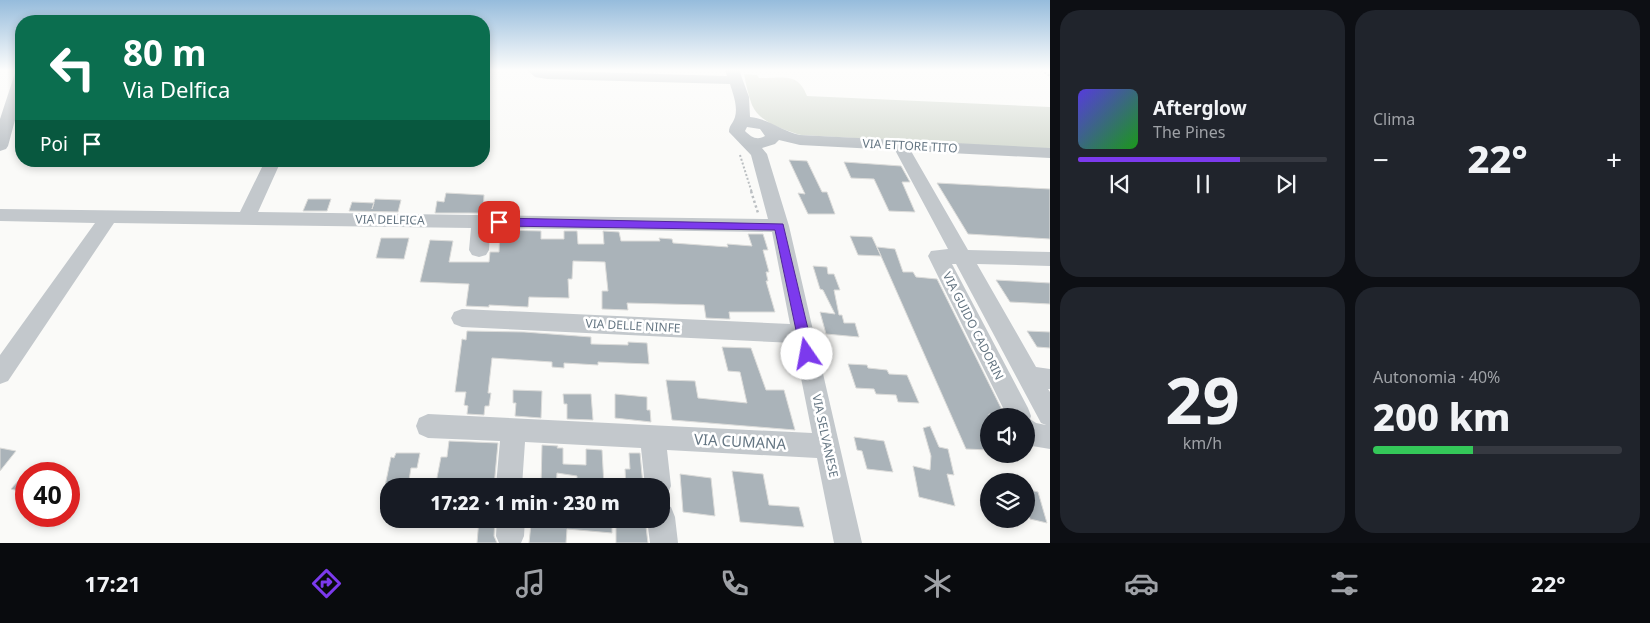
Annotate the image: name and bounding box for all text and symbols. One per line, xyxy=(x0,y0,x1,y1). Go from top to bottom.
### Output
text: 80 m xyxy=(123,29,206,76)
icon: left xyxy=(40,35,105,100)
text: Via Delfica xyxy=(123,74,230,104)
text: Afterglow xyxy=(1153,95,1247,121)
text: Clima xyxy=(1373,108,1415,130)
text: The Pines xyxy=(1153,121,1225,143)
icon: arrive xyxy=(78,130,106,158)
text: Poi xyxy=(40,131,68,157)
text: 22° xyxy=(1467,132,1528,184)
street label: VIA ETTORE TITO xyxy=(862,135,958,156)
text: − xyxy=(1373,140,1389,178)
text: + xyxy=(1606,140,1622,178)
icon: previous xyxy=(1106,170,1134,198)
icon: pause xyxy=(1189,170,1217,198)
icon: next xyxy=(1272,170,1300,198)
pin xyxy=(478,201,520,243)
icon: arrive xyxy=(485,208,513,236)
street label: VIA DELFICA xyxy=(355,210,425,229)
street label: VIA GUIDO CADORIN xyxy=(939,269,1008,383)
street label: VIA DELLE NINFE xyxy=(585,315,681,336)
position arrow xyxy=(780,327,832,379)
text: 29 xyxy=(1165,355,1240,443)
text: Autonomia · 40% xyxy=(1373,366,1500,388)
text: 200 km xyxy=(1373,390,1511,442)
street label: VIA SELVANESE xyxy=(808,393,843,479)
map controls xyxy=(980,408,1035,528)
button: sound xyxy=(980,408,1035,463)
street label: VIA CUMANA xyxy=(693,429,787,453)
text: km/h xyxy=(1183,432,1222,454)
speed limit sign: 40 xyxy=(15,462,80,527)
button: layers xyxy=(980,473,1035,528)
text: 17:22 · 1 min · 230 m xyxy=(430,490,620,516)
icon: directions xyxy=(309,566,344,601)
icon: music xyxy=(513,566,548,601)
icon: phone xyxy=(717,566,752,601)
icon: climate xyxy=(920,566,955,601)
icon: car xyxy=(1124,566,1159,601)
icon: filters xyxy=(1327,566,1362,601)
text: 17:21 xyxy=(84,568,141,598)
text: 22° xyxy=(1531,568,1566,598)

